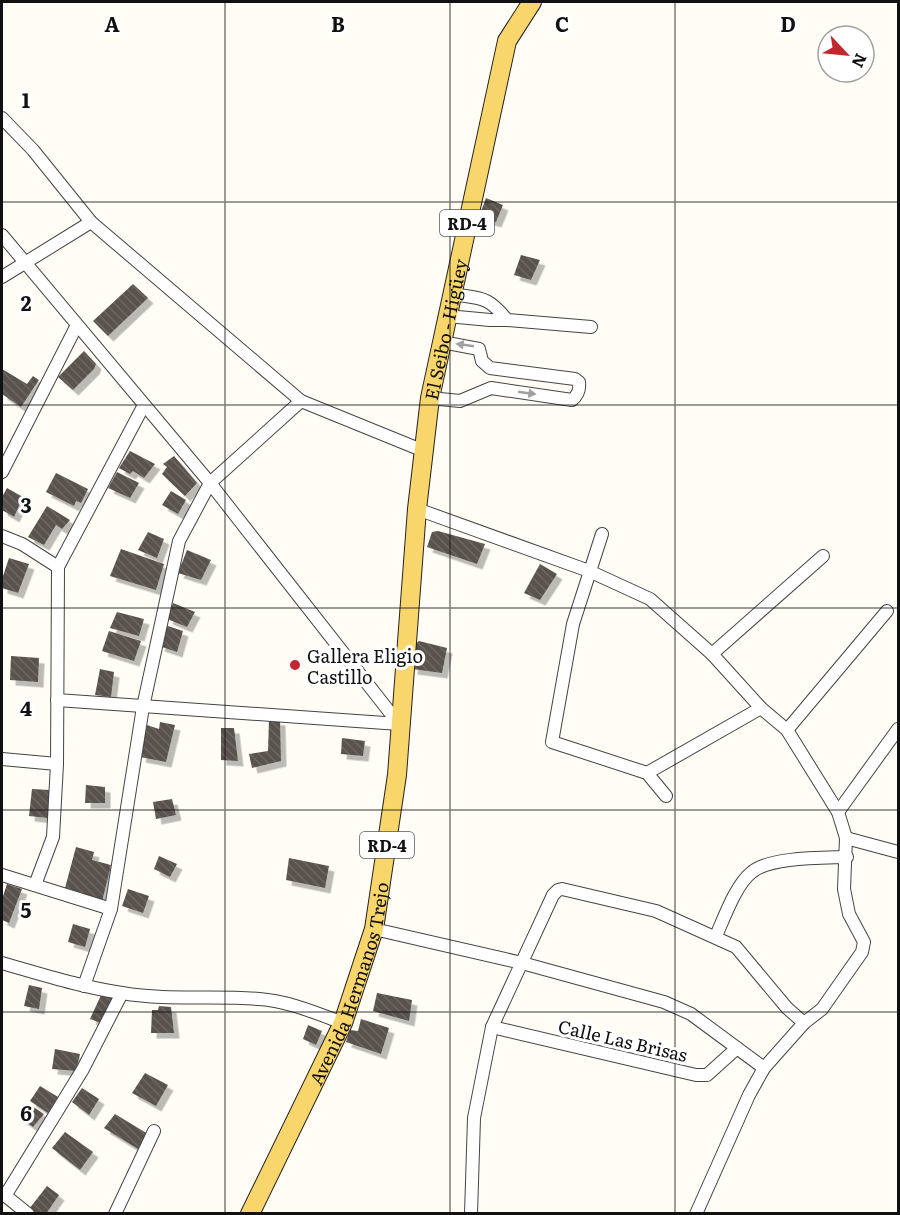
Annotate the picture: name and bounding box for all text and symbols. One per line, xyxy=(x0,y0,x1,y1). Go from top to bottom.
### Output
text: A xyxy=(104,8,120,38)
text: B xyxy=(331,8,345,38)
text: C xyxy=(555,8,569,38)
text: D xyxy=(780,8,796,38)
north arrow xyxy=(816,24,876,84)
text: N xyxy=(847,50,874,72)
text: 1 xyxy=(22,84,30,114)
road number: RD-4 xyxy=(440,210,494,236)
street label: El Seibo - Higüey xyxy=(416,255,473,402)
text: 2 xyxy=(21,287,32,317)
one-way arrow xyxy=(455,341,474,350)
one-way arrow xyxy=(518,389,537,398)
text: 3 xyxy=(20,489,32,519)
place label: Gallera Eligio Castillo xyxy=(307,642,423,690)
marker: Gallera Eligio Castillo xyxy=(288,658,302,672)
text: 4 xyxy=(20,692,32,722)
road number: RD-4 xyxy=(360,832,414,858)
street label: Avenida Hermanos Trejo xyxy=(301,880,394,1089)
text: 5 xyxy=(21,894,32,924)
street label: Calle Las Brisas xyxy=(556,1012,690,1068)
text: 6 xyxy=(20,1097,32,1127)

